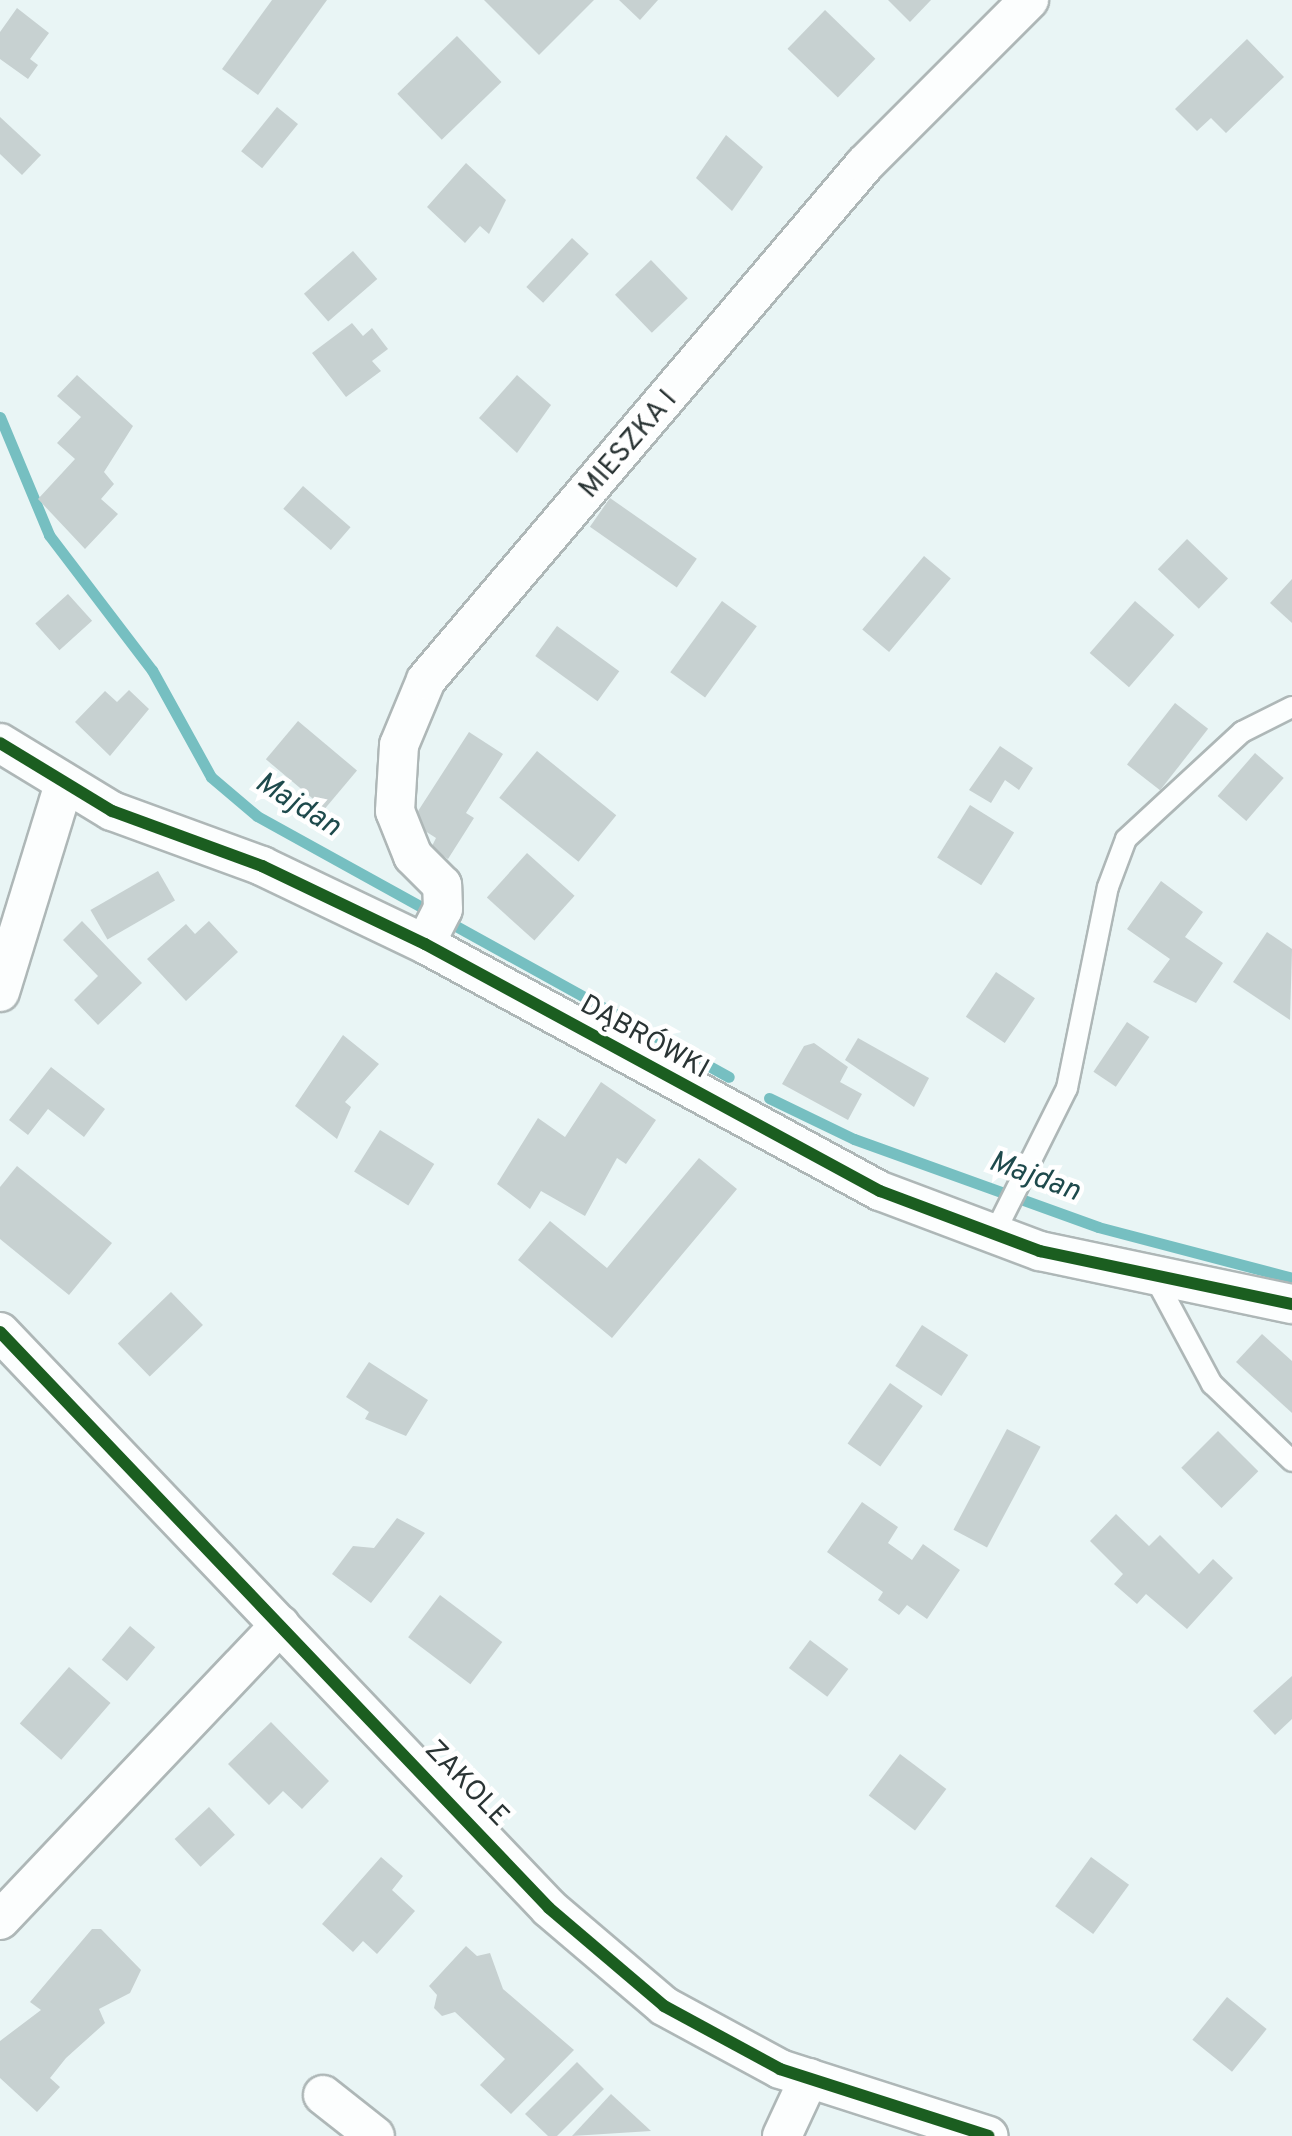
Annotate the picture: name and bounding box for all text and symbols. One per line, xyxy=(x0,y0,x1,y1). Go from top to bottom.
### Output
street label: MIESZKA I xyxy=(573,384,685,506)
water label: Majdan xyxy=(247,766,347,846)
street label: DĄBRÓWKI xyxy=(574,989,714,1087)
water label: Majdan xyxy=(984,1145,1084,1211)
street label: ZAKOLE xyxy=(417,1734,515,1834)

